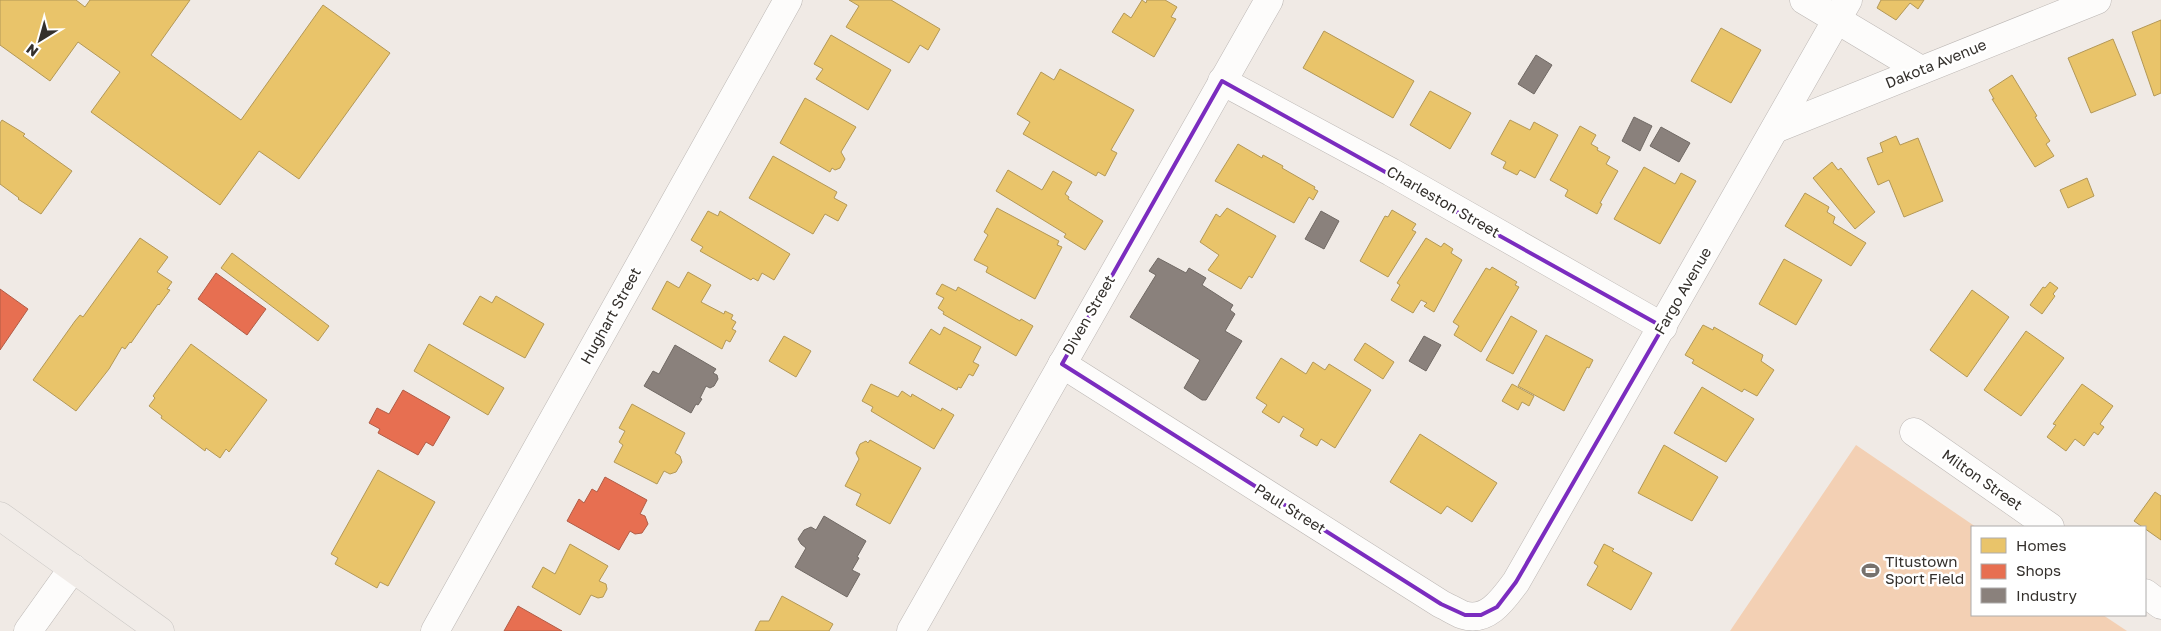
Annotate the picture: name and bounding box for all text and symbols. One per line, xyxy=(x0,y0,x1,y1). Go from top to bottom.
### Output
north arrow xyxy=(15,15,65,65)
street label: Dakota Avenue xyxy=(1882,35,1989,92)
text: N xyxy=(23,41,41,61)
street label: Charleston Street xyxy=(1384,161,1503,241)
street label: Fargo Avenue xyxy=(1650,243,1715,337)
street label: Hughart Street xyxy=(576,264,644,367)
street label: Diven Street xyxy=(1058,272,1118,357)
street label: Milton Street xyxy=(1939,445,2026,513)
street label: Paul Street xyxy=(1252,479,1329,537)
legend xyxy=(1971,526,2146,616)
text: Homes xyxy=(2016,536,2066,554)
place label: Titustown Sport Field xyxy=(1885,552,1964,587)
sports icon: Titustown Sport Field xyxy=(1861,561,1881,581)
text: Shops xyxy=(2016,561,2061,579)
text: Industry xyxy=(2016,586,2077,604)

